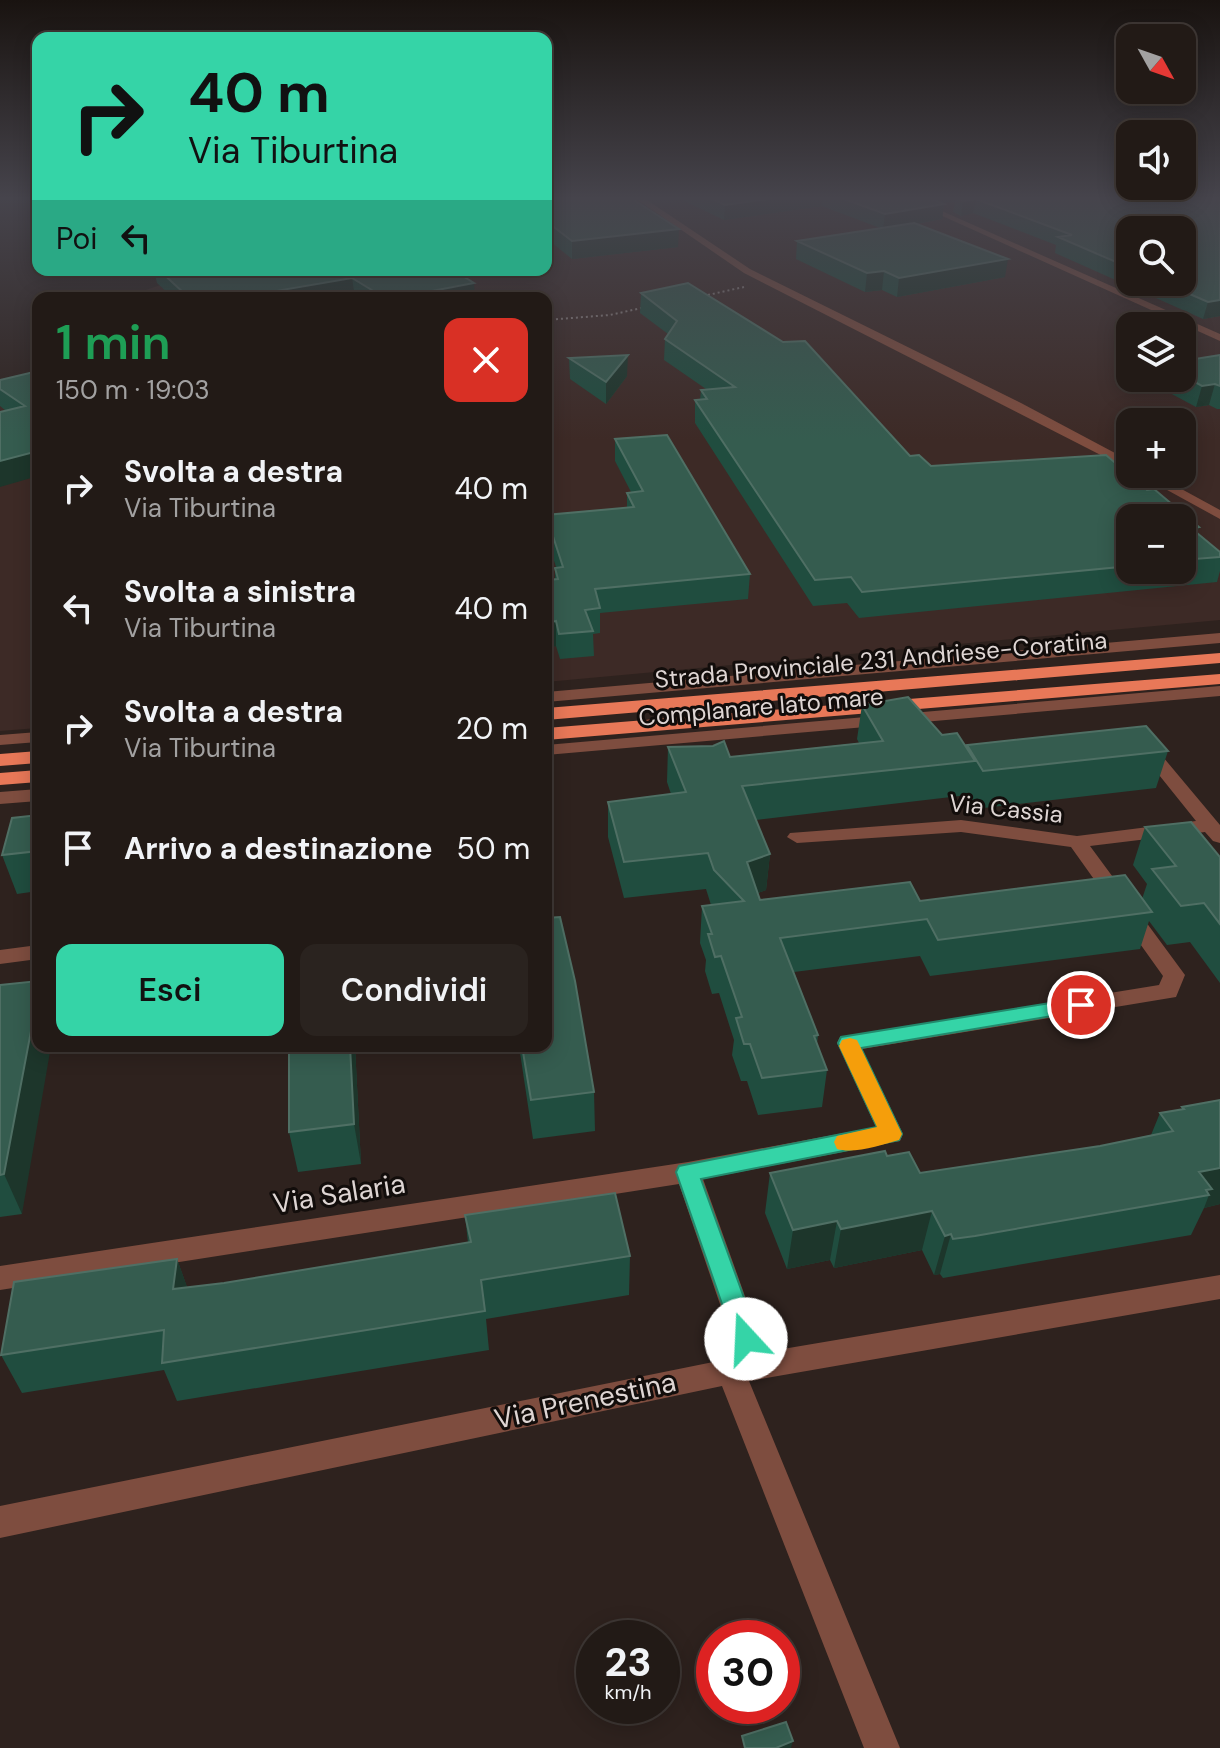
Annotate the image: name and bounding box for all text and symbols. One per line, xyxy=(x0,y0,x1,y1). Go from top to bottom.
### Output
north arrow xyxy=(1116,24,1196,104)
map controls xyxy=(1116,24,1196,584)
text: 40 m xyxy=(188,56,330,129)
icon: right xyxy=(56,64,160,168)
button: sound xyxy=(1116,120,1196,200)
text: Via Tiburtina xyxy=(188,127,398,174)
icon: left xyxy=(114,216,158,260)
button: search xyxy=(1116,216,1196,296)
text: Poi xyxy=(56,219,98,258)
text: 1 min xyxy=(56,311,171,374)
button: layers xyxy=(1116,312,1196,392)
button: close xyxy=(444,318,528,402)
text: 150 m · 19:03 xyxy=(56,373,210,407)
button: + xyxy=(1116,408,1196,488)
text: Svolta a destra xyxy=(124,452,343,491)
icon: right xyxy=(56,466,100,510)
text: 40 m xyxy=(455,469,528,508)
text: Via Tiburtina xyxy=(124,491,276,525)
button: − xyxy=(1116,504,1196,584)
text: Svolta a sinistra xyxy=(124,572,356,611)
icon: left xyxy=(56,586,100,630)
text: 40 m xyxy=(455,589,528,628)
text: Via Tiburtina xyxy=(124,611,276,645)
street label: Strada Provinciale 231 Andriese-Coratina xyxy=(653,624,1108,695)
street label: Complanare lato mare xyxy=(637,680,885,733)
text: Svolta a destra xyxy=(124,692,343,731)
icon: right xyxy=(56,706,100,750)
text: 20 m xyxy=(456,709,528,748)
text: Via Tiburtina xyxy=(124,731,276,765)
street label: Via Cassia xyxy=(948,787,1065,830)
icon: arrive xyxy=(56,826,100,870)
text: Arrivo a destinazione xyxy=(124,829,433,868)
text: 50 m xyxy=(457,829,530,868)
button: Esci xyxy=(56,944,284,1036)
button: Condividi xyxy=(300,944,528,1036)
pin xyxy=(1047,971,1115,1039)
icon: arrive xyxy=(1059,983,1103,1027)
street label: Via Salaria xyxy=(270,1165,408,1222)
position arrow xyxy=(704,1297,788,1381)
street label: Via Prenestina xyxy=(491,1363,679,1438)
speed limit sign: 30 xyxy=(696,1620,800,1724)
text: 23 xyxy=(604,1636,652,1688)
text: km/h xyxy=(604,1679,652,1705)

